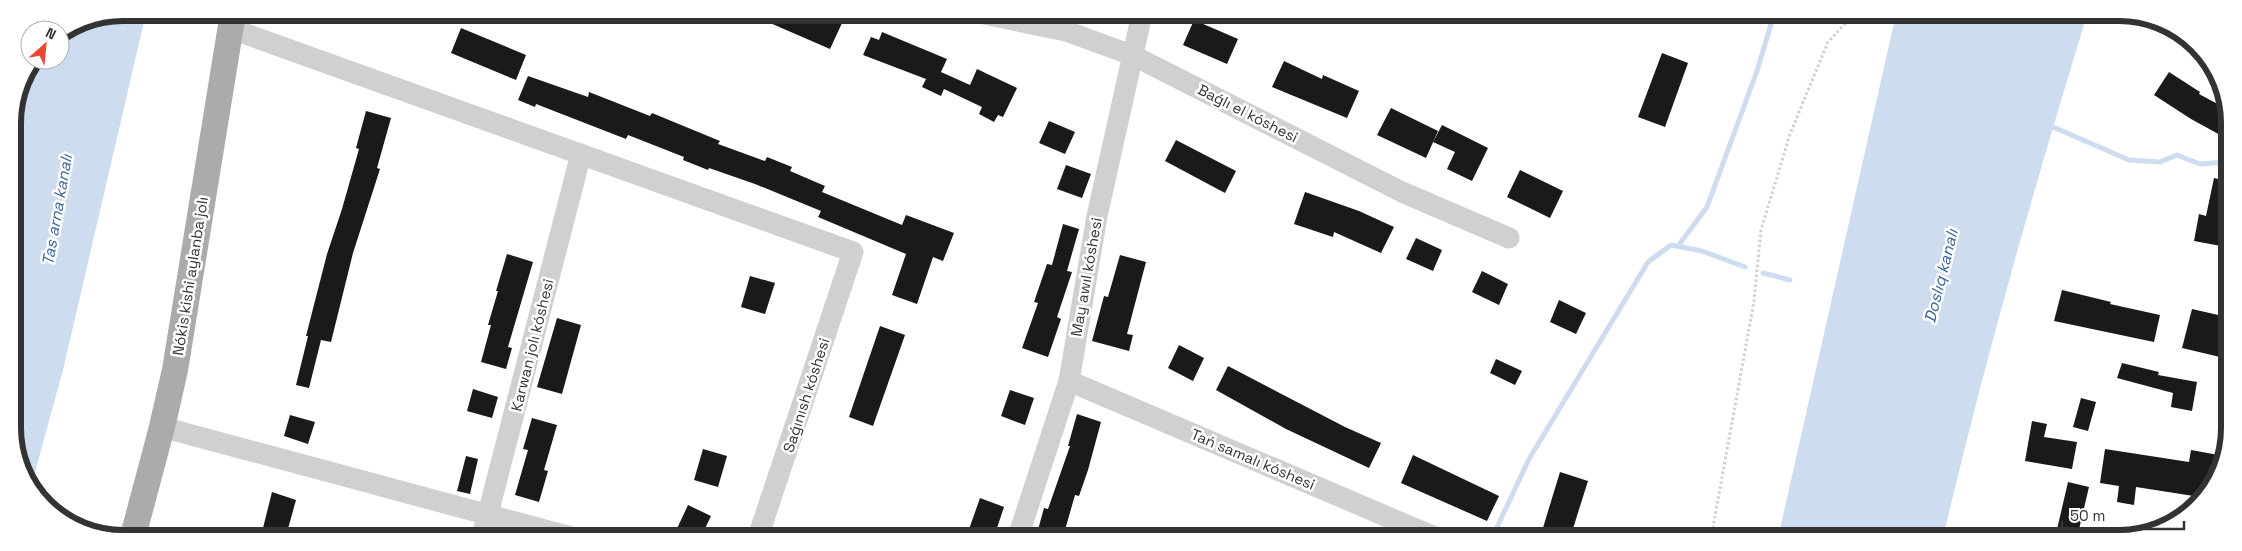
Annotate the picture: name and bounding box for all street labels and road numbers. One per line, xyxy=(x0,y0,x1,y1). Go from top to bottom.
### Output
street label: Baǵlı el kóshesi xyxy=(1195,80,1301,146)
street label: Nókis kishi aylanba jolı xyxy=(168,195,212,357)
street label: May awıl kóshesi xyxy=(1066,216,1106,338)
street label: Karwan jolı kóshesi xyxy=(506,277,558,413)
street label: Saǵınısh kóshesi xyxy=(779,335,833,455)
street label: Tań samalı kóshesi xyxy=(1188,424,1318,494)

